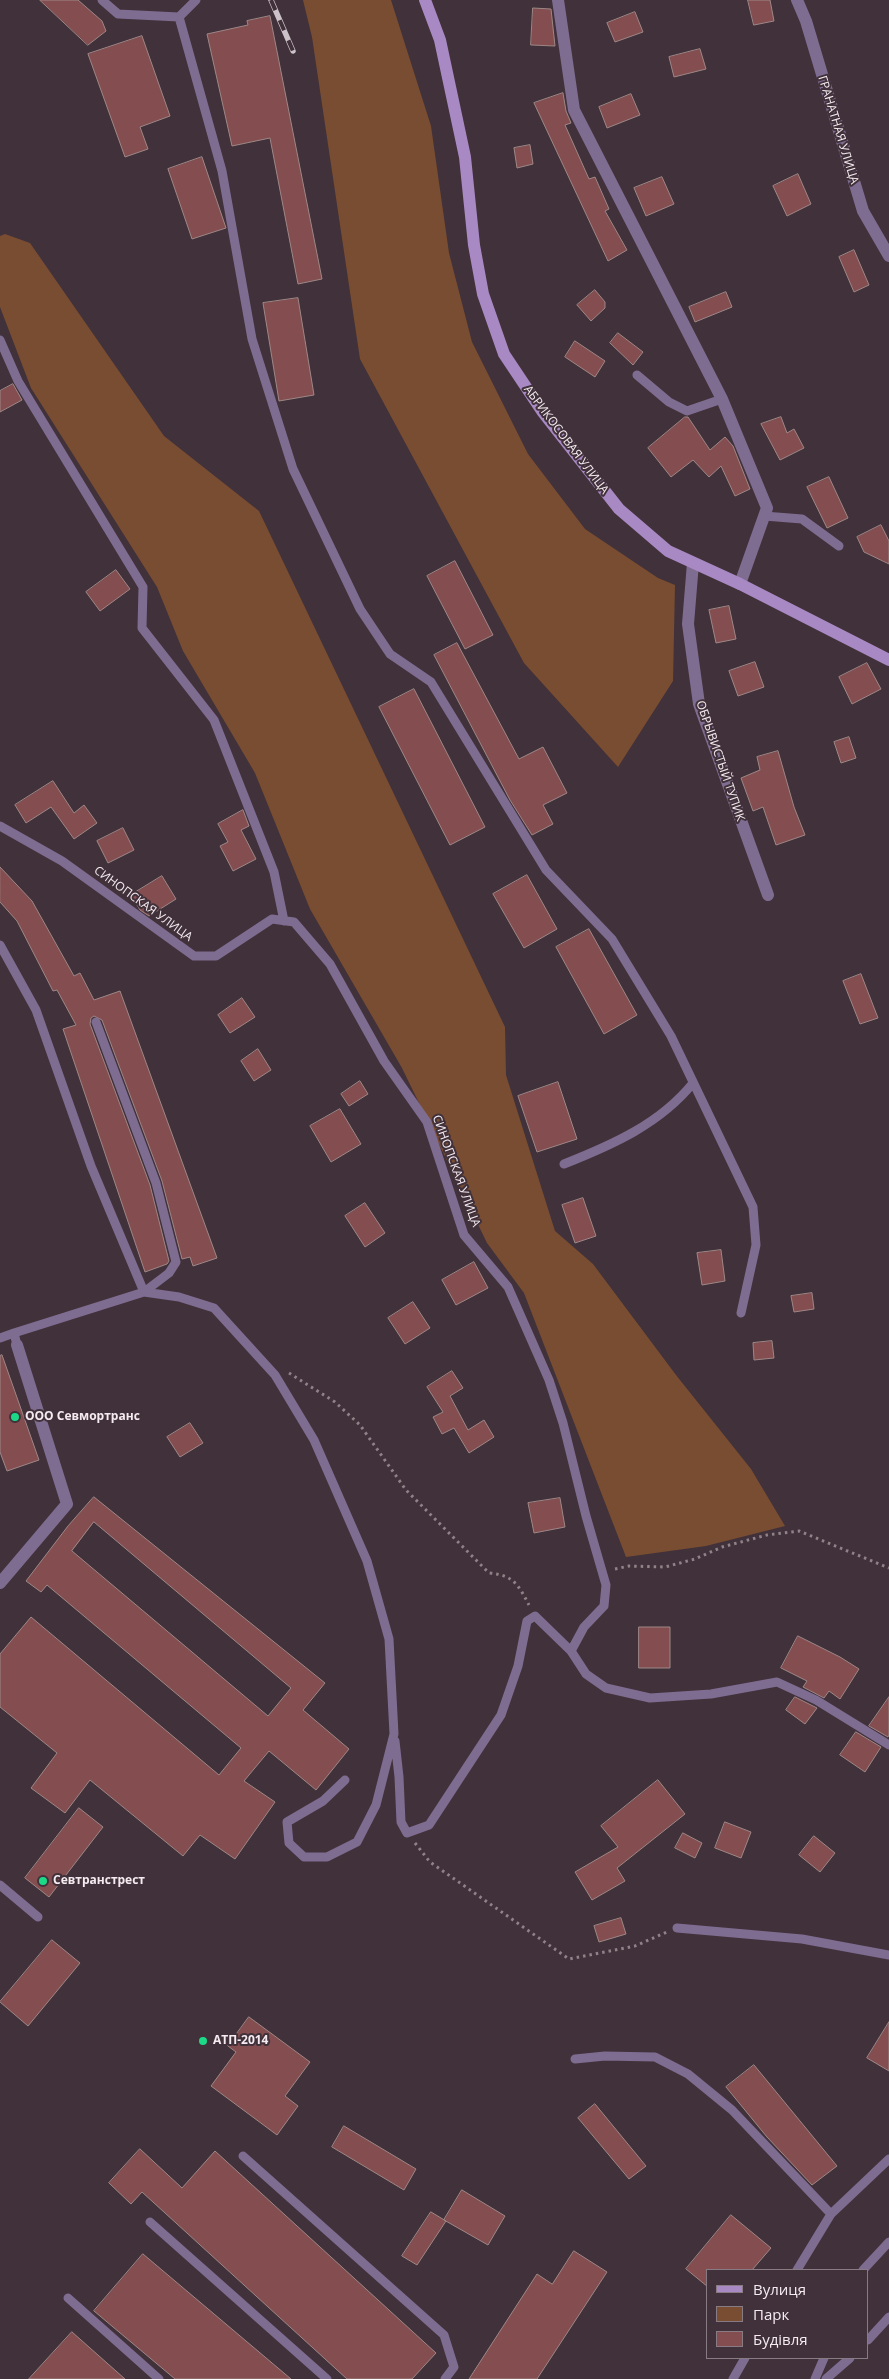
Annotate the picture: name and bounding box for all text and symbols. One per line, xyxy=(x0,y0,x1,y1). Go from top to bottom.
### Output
street label: ГРАНАТНАЯ УЛИЦА xyxy=(815,74,861,186)
street label: АБРИКОСОВАЯ УЛИЦА xyxy=(520,383,612,497)
street label: ОБРЫВИСТЫЙ ТУПИК xyxy=(693,699,747,823)
street label: СИНОПСКАЯ УЛИЦА xyxy=(91,863,195,945)
street label: СИНОПСКАЯ УЛИЦА xyxy=(429,1113,483,1229)
place label: ООО Севмортранс xyxy=(25,1410,140,1424)
marker: ООО Севмортранс xyxy=(9,1411,21,1423)
place label: Севтранстрест xyxy=(53,1874,145,1888)
marker: Севтранстрест xyxy=(37,1875,49,1887)
place label: АТП-2014 xyxy=(213,2034,268,2048)
marker: АТП-2014 xyxy=(197,2035,209,2047)
legend xyxy=(706,2269,869,2359)
text: Вулиця xyxy=(753,2279,806,2299)
text: Парк xyxy=(753,2304,789,2324)
text: Будівля xyxy=(753,2329,808,2349)

